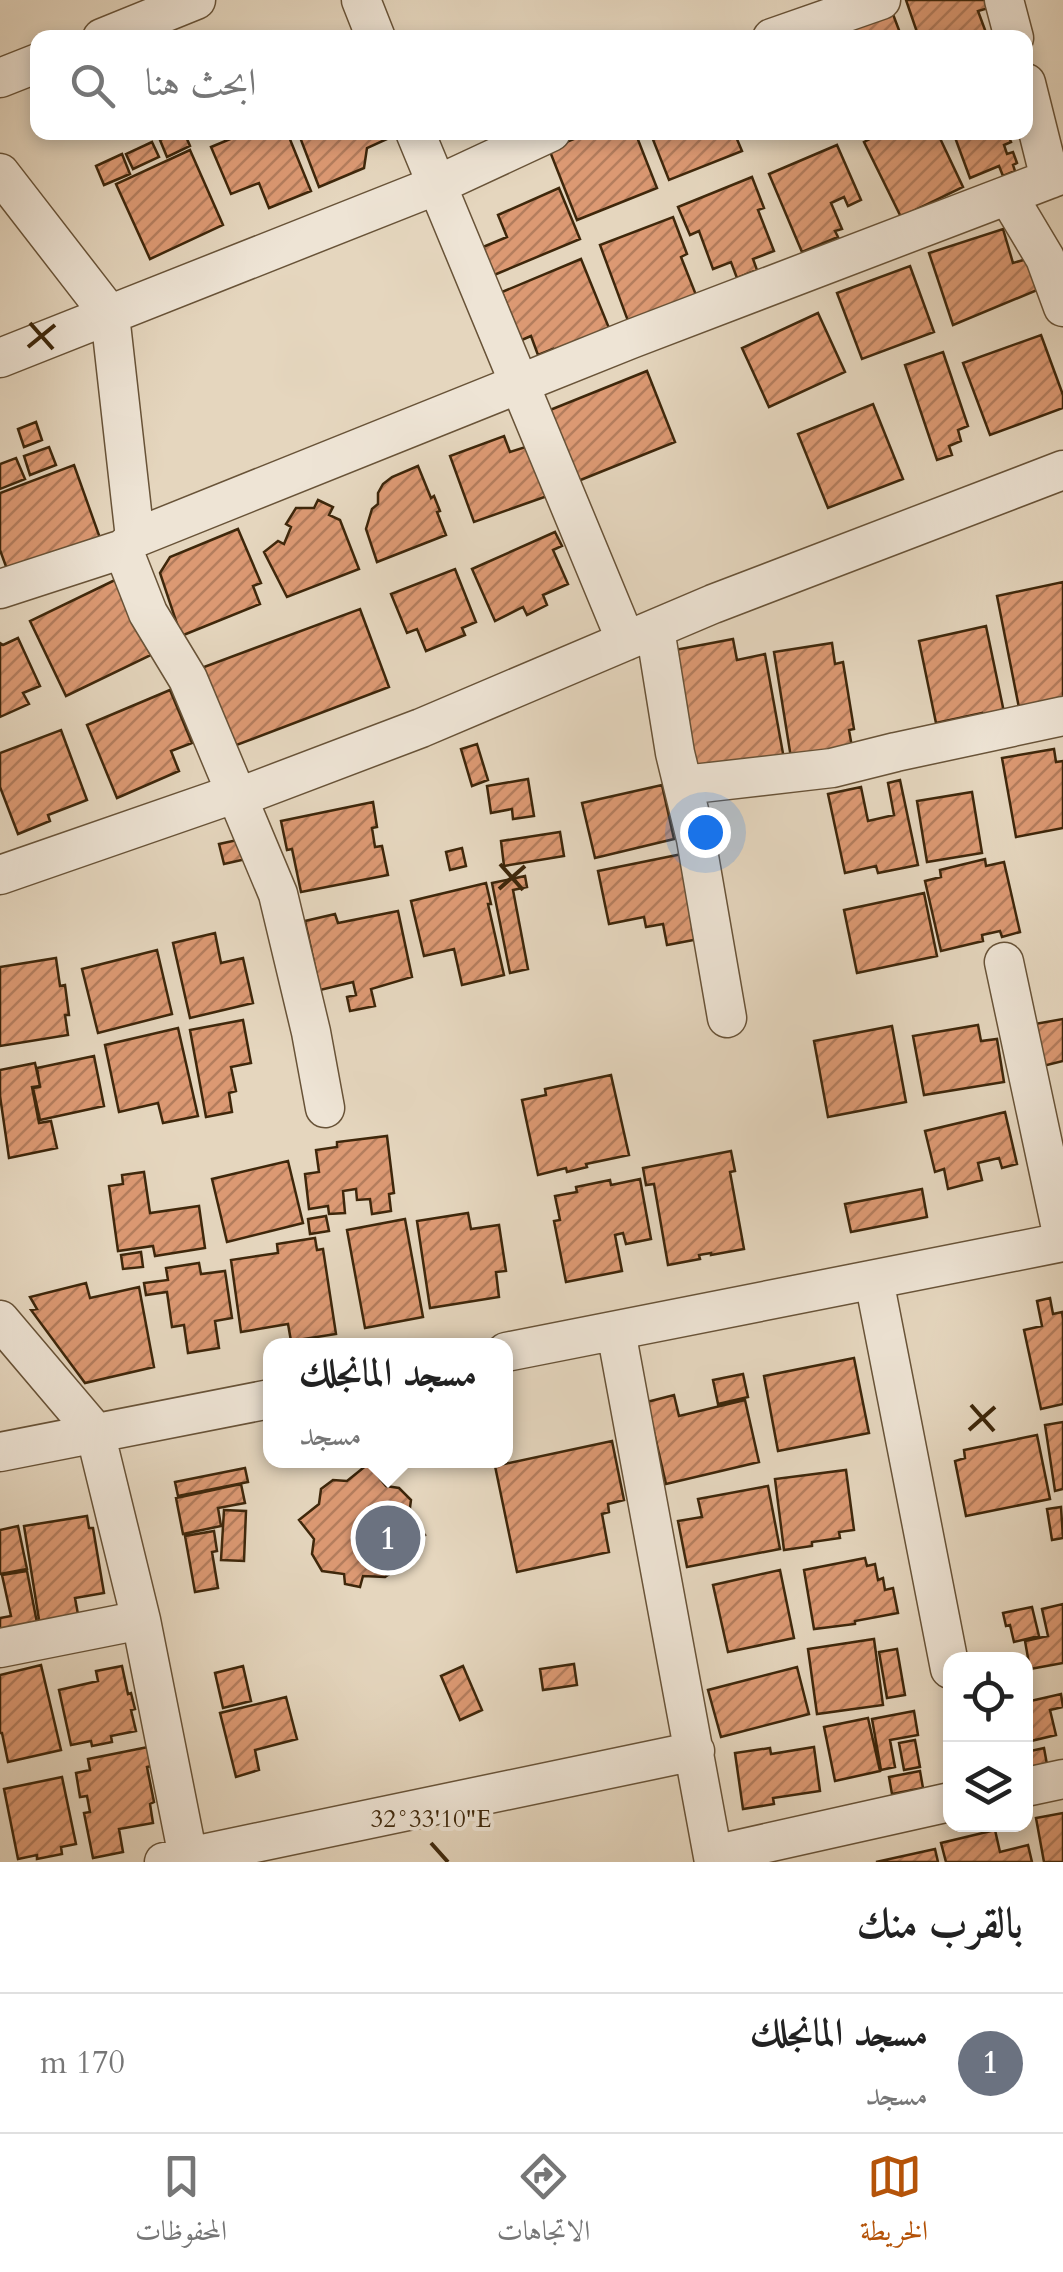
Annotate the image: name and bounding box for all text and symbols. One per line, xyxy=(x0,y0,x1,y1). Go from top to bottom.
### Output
search box xyxy=(30,30,1033,140)
text: ابحث هنا xyxy=(145,57,257,109)
icon: search xyxy=(65,58,120,113)
your location xyxy=(680,807,731,858)
popup xyxy=(263,1338,513,1468)
text: مسجد المانجلك xyxy=(299,1347,477,1399)
text: مسجد xyxy=(299,1413,362,1457)
pin: 1 xyxy=(356,1500,420,1576)
map controls xyxy=(943,1652,1033,1832)
button: locate xyxy=(943,1652,1033,1742)
button: layers xyxy=(943,1742,1033,1832)
text: 32°33'10"E xyxy=(371,1802,491,1836)
text: بالقرب منك xyxy=(856,1895,1023,1952)
text: مسجد المانجلك xyxy=(750,2007,928,2059)
text: 170 m xyxy=(40,2041,125,2085)
text: 1 xyxy=(982,2041,999,2085)
text: مسجد xyxy=(865,2073,928,2117)
tab: المحفوظات xyxy=(135,2149,227,2258)
tab: الاتجاهات xyxy=(497,2149,590,2258)
tab: الخريطة xyxy=(860,2149,928,2258)

